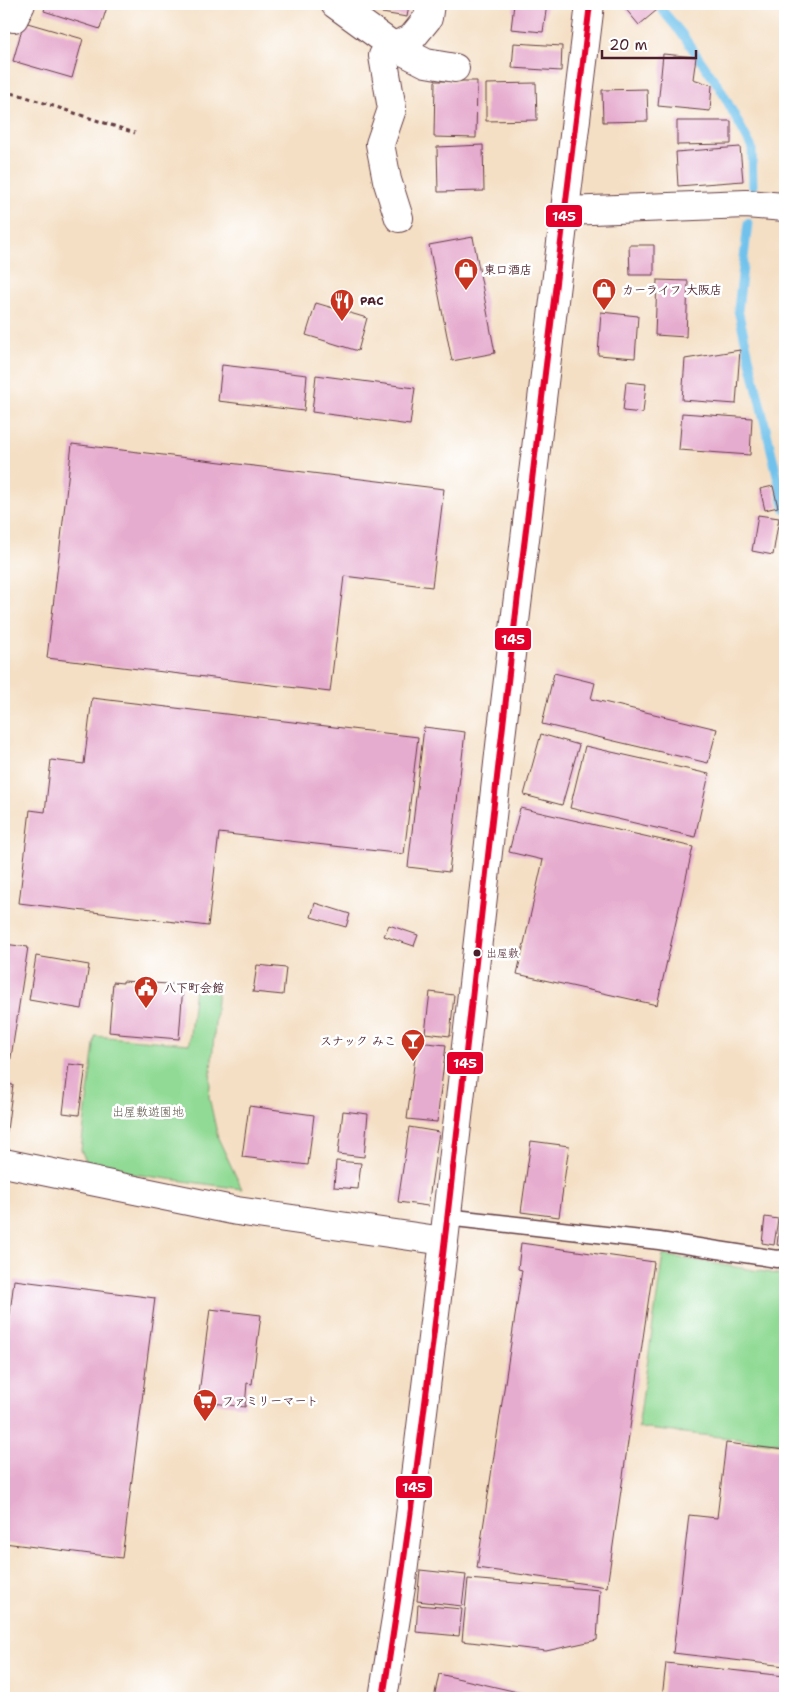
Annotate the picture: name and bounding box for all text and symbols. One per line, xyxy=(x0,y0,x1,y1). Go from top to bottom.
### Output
scale bar xyxy=(602,28,695,60)
text: 20 m xyxy=(609,35,648,55)
line badge: 145 xyxy=(545,204,583,228)
text: 145 xyxy=(552,207,576,225)
shop icon: 東口酒店 xyxy=(453,257,479,291)
place label: 東口酒店 xyxy=(484,262,532,278)
shop icon: カーライフ 大阪店 xyxy=(591,277,617,311)
place label: カーライフ 大阪店 xyxy=(622,282,722,298)
restaurant icon: PAC xyxy=(329,288,355,322)
place label: PAC xyxy=(360,293,384,309)
line badge: 145 xyxy=(494,627,532,651)
text: 145 xyxy=(501,630,525,648)
place label: 出屋敷 xyxy=(486,946,519,961)
marker: 出屋敷 xyxy=(472,948,482,958)
public building icon: 八下町会館 xyxy=(133,975,159,1009)
place label: 八下町会館 xyxy=(164,980,224,996)
bar icon: スナック みこ xyxy=(400,1028,426,1062)
place label: スナック みこ xyxy=(320,1033,396,1049)
line badge: 145 xyxy=(446,1051,484,1075)
text: 145 xyxy=(453,1054,477,1072)
park label: 出屋敷遊園地 xyxy=(112,1104,184,1120)
supermarket icon: ファミリーマート xyxy=(192,1388,218,1422)
place label: ファミリーマート xyxy=(222,1393,318,1409)
line badge: 145 xyxy=(395,1475,433,1499)
text: 145 xyxy=(402,1478,426,1496)

